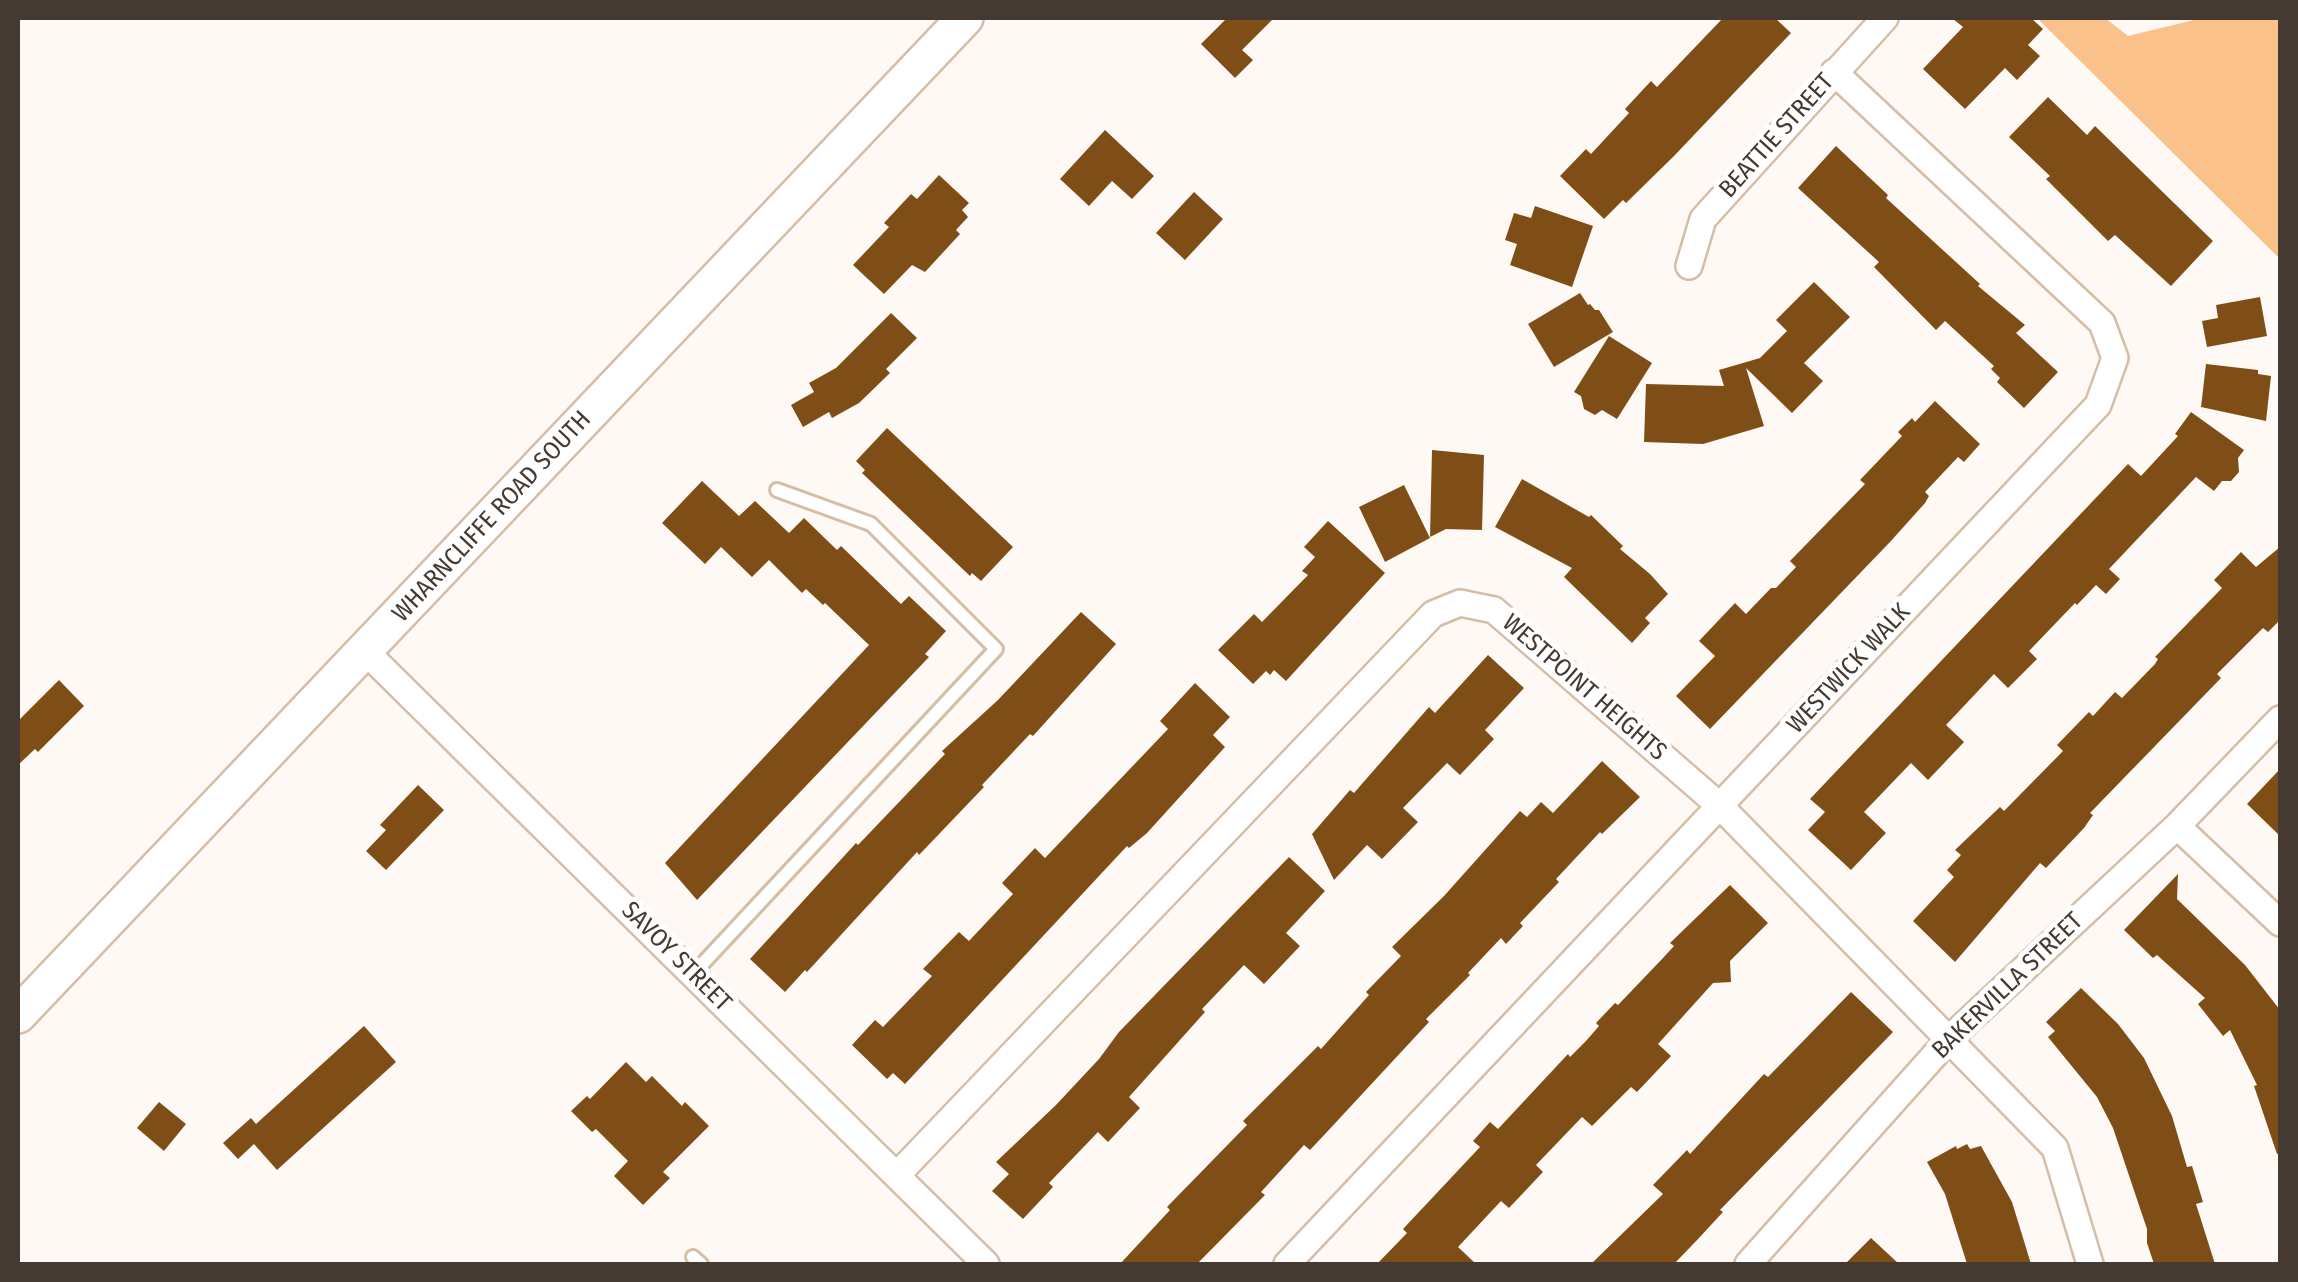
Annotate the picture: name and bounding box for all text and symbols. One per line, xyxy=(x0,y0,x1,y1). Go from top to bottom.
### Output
street label: BEATTIE STREET xyxy=(1713,68,1841,204)
street label: WHARNCLIFFE ROAD SOUTH xyxy=(386,405,598,629)
street label: WESTWICK WALK xyxy=(1781,598,1917,740)
street label: WESTPOINT HEIGHTS xyxy=(1496,608,1672,768)
street label: SAVOY STREET xyxy=(615,896,737,1018)
street label: BAKERVILLA STREET xyxy=(1927,907,2089,1065)

